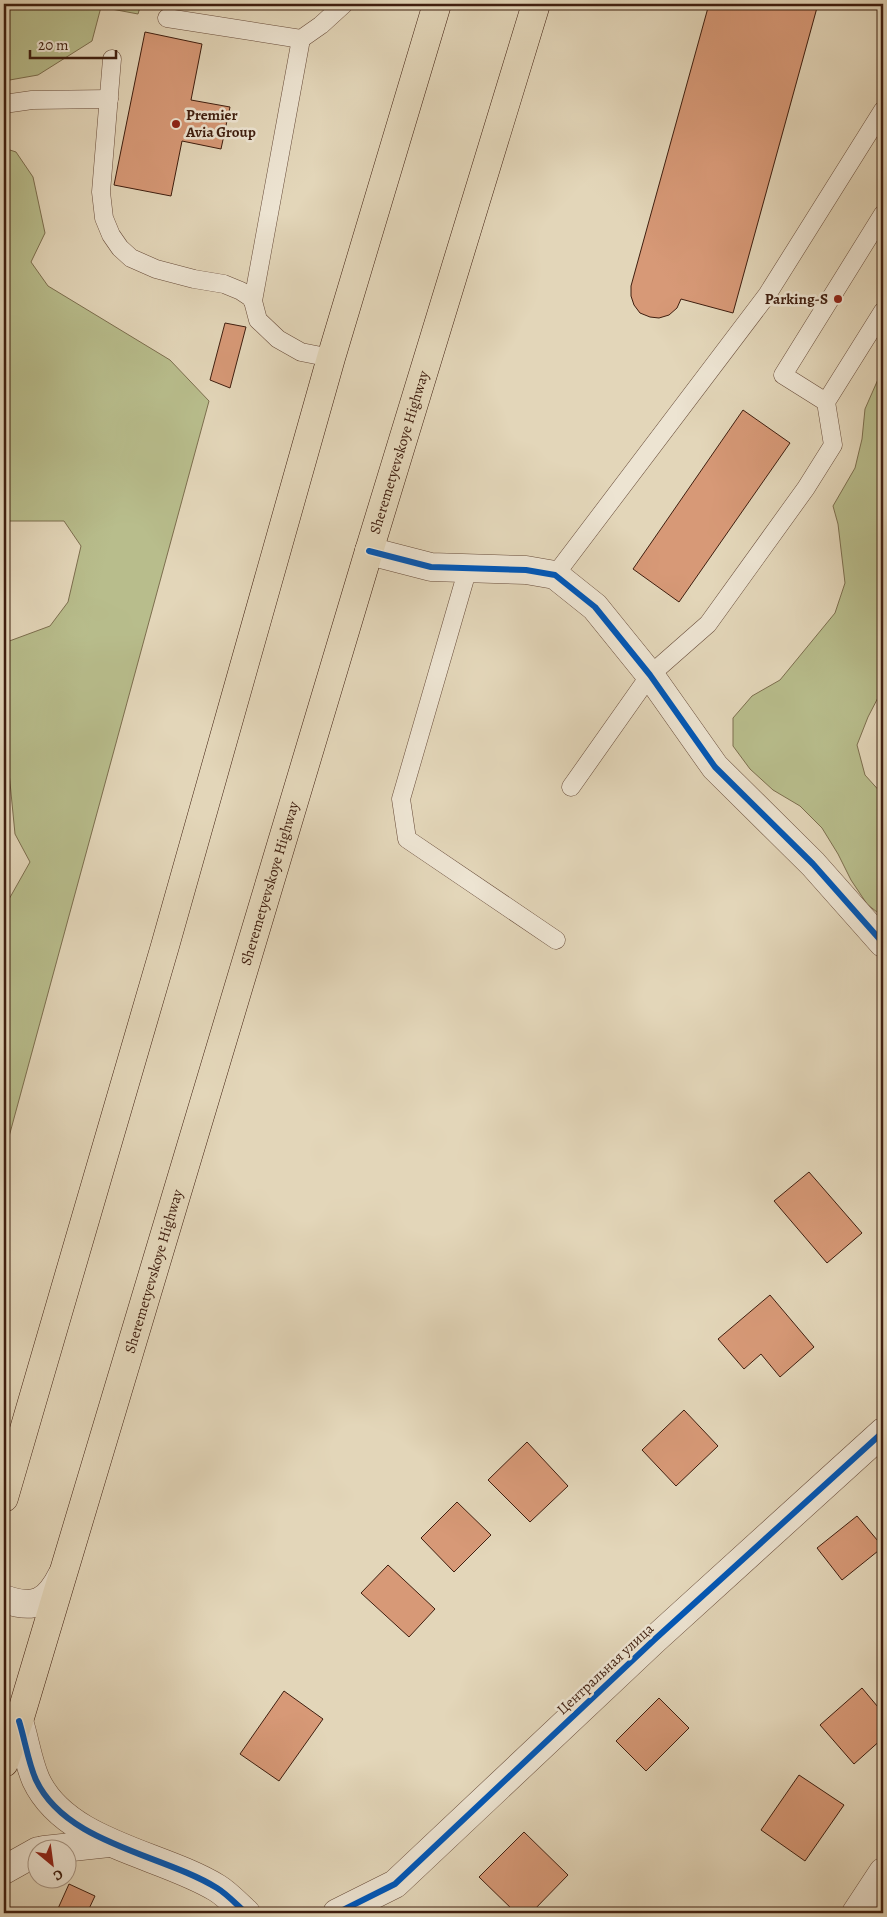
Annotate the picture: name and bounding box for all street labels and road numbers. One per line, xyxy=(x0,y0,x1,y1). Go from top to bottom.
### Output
street label: Sheremetyevskoye Highway xyxy=(365,368,434,537)
street label: Sheremetyevskoye Highway xyxy=(236,799,304,968)
street label: Sheremetyevskoye Highway xyxy=(120,1187,188,1356)
street label: Центральная улица xyxy=(552,1619,658,1719)

